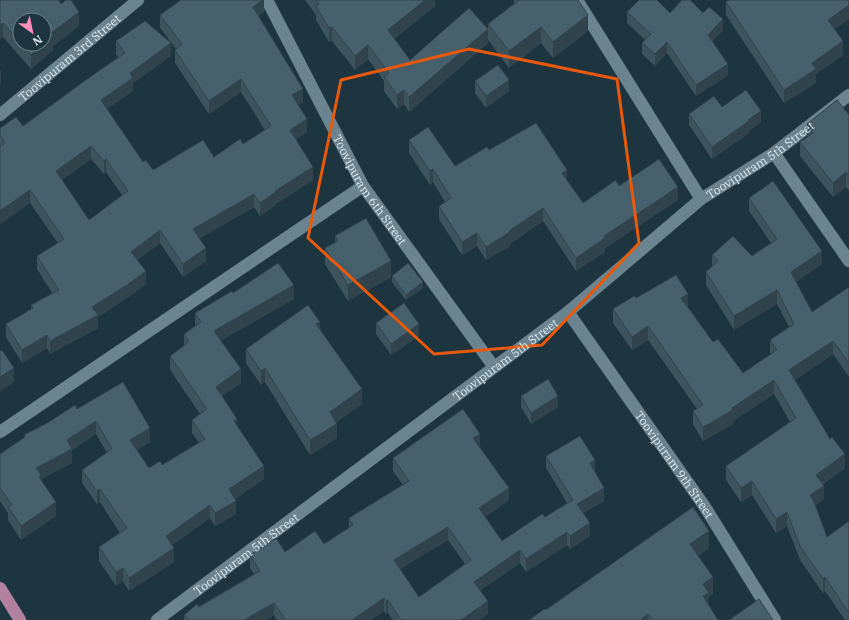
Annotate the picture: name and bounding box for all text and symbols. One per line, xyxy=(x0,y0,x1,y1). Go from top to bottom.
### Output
street label: Toovipuram 3rd Street xyxy=(15,11,123,104)
north arrow xyxy=(12,12,52,52)
text: N xyxy=(30,32,45,49)
street label: Toovipuram 5th Street xyxy=(703,117,817,202)
street label: Toovipuram 6th Street xyxy=(330,132,410,247)
street label: Toovipuram 5th Street xyxy=(450,315,561,403)
street label: Toovipuram 9th Street xyxy=(632,408,717,521)
street label: Toovipuram 5th Street xyxy=(190,509,301,598)

